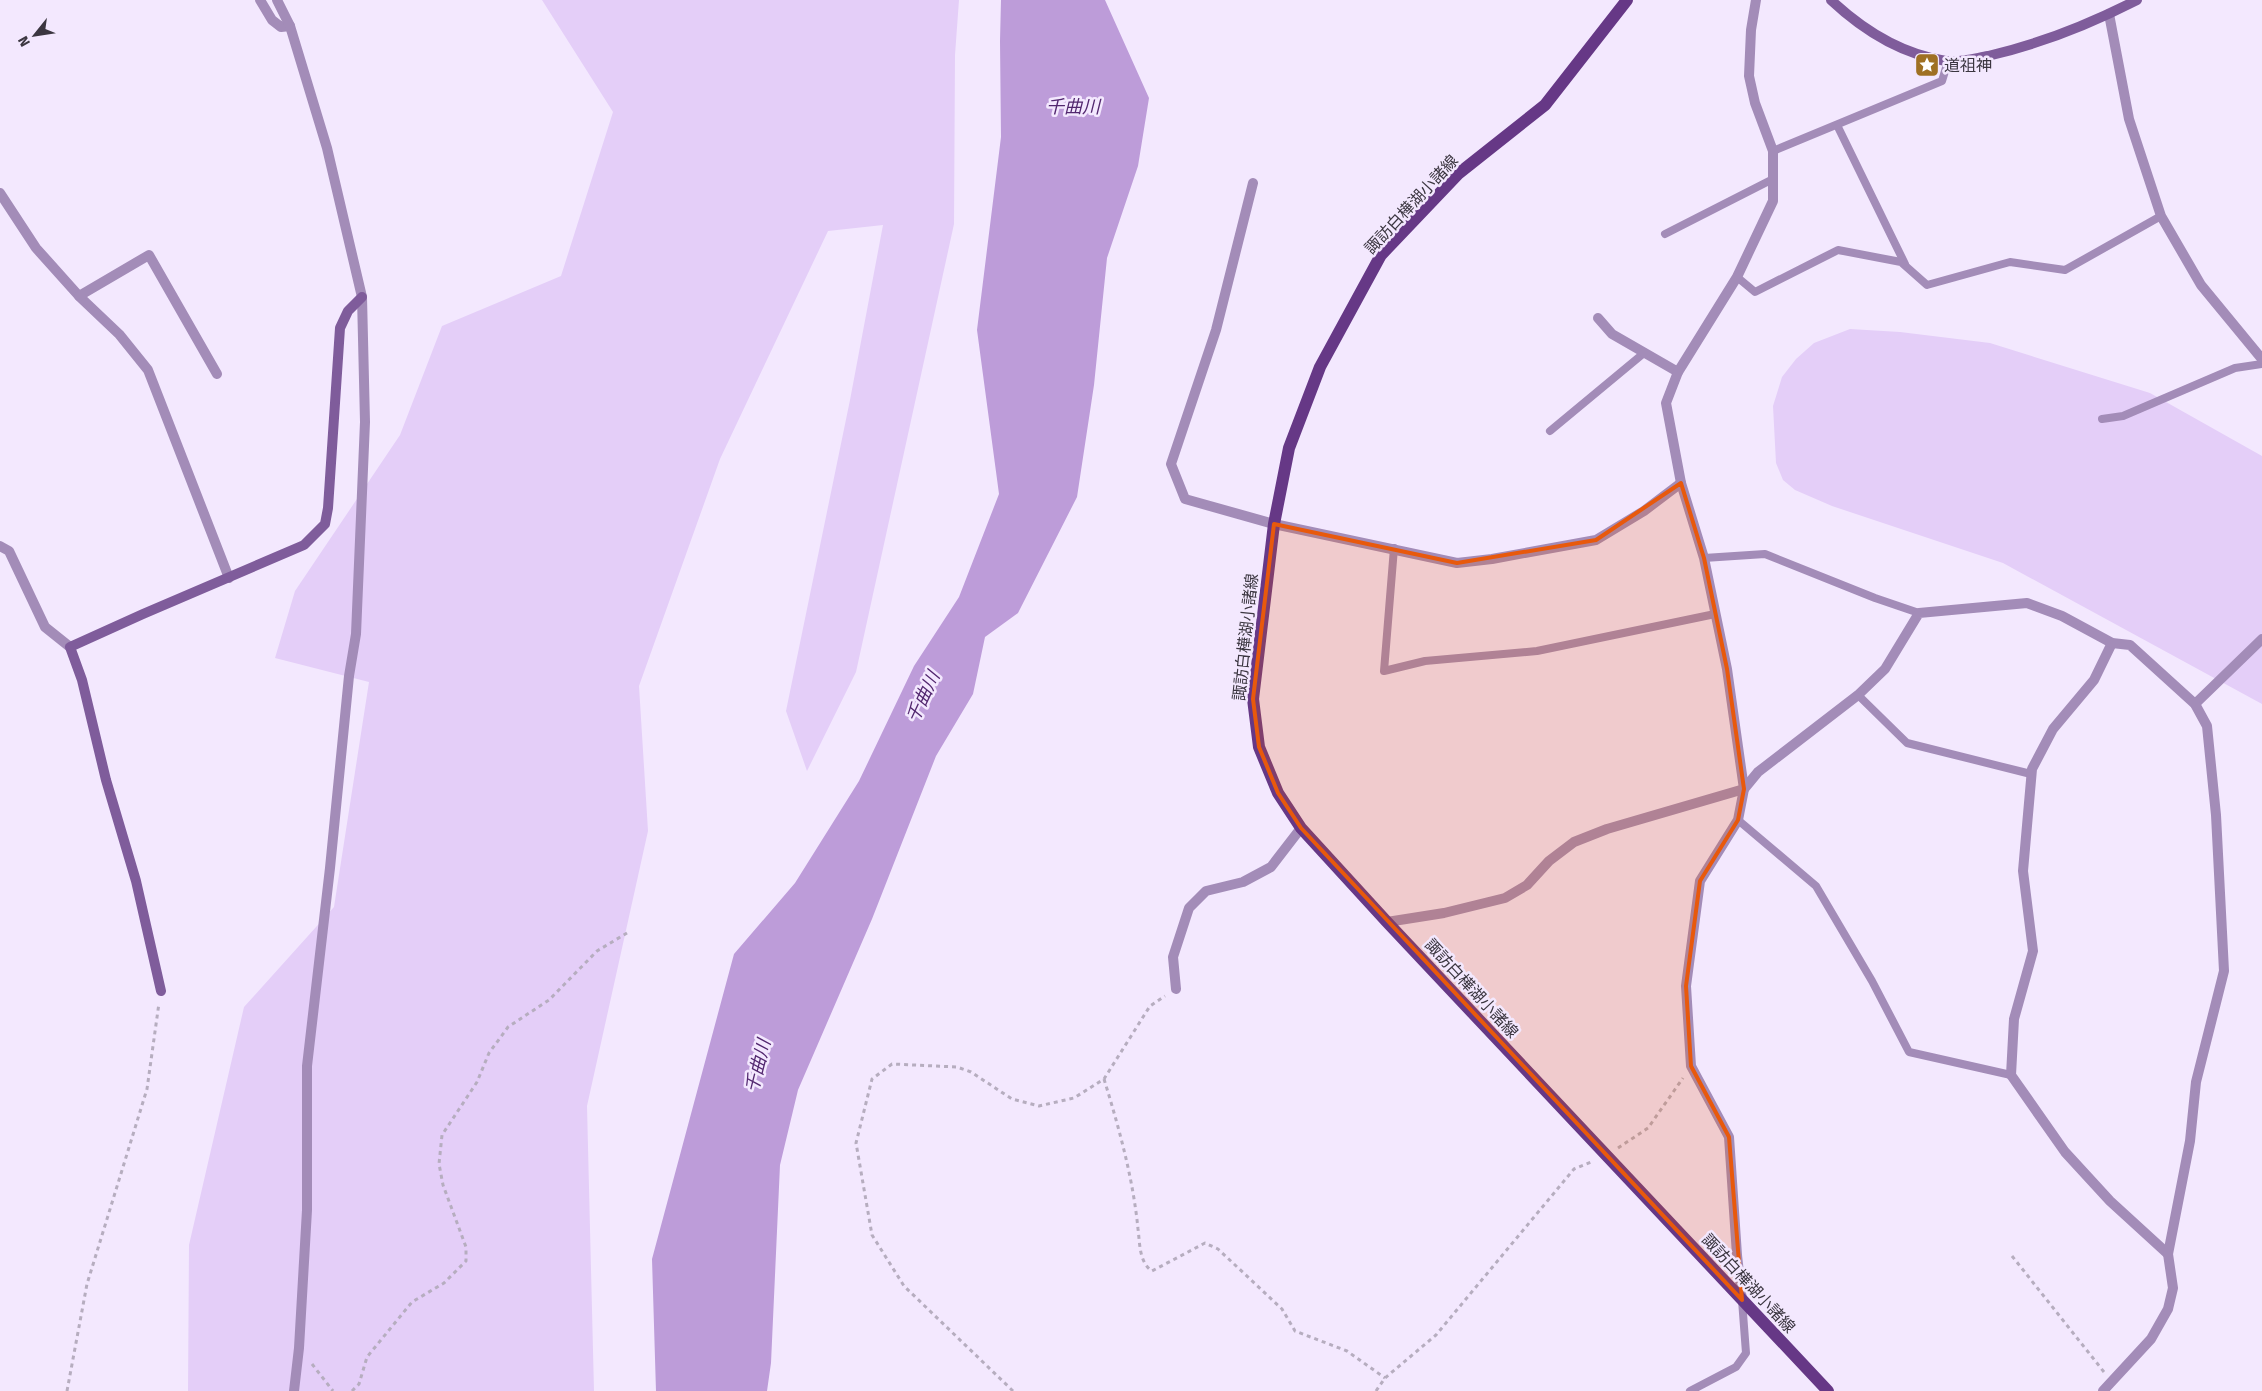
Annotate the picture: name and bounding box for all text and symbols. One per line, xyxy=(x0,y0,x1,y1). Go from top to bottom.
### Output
north arrow xyxy=(10,10,60,60)
text: N xyxy=(14,33,34,50)
place icon: 道祖神 xyxy=(1914,52,1940,78)
place label: 道祖神 xyxy=(1944,56,1992,75)
water label: 千曲川 xyxy=(1046,96,1102,118)
street label: 諏訪白樺湖小諸線 xyxy=(1361,151,1462,258)
street label: 諏訪白樺湖小諸線 xyxy=(1229,572,1262,702)
water label: 千曲川 xyxy=(902,666,945,726)
street label: 諏訪白樺湖小諸線 xyxy=(1421,935,1522,1042)
water label: 千曲川 xyxy=(741,1035,776,1095)
street label: 諏訪白樺湖小諸線 xyxy=(1698,1230,1799,1337)

